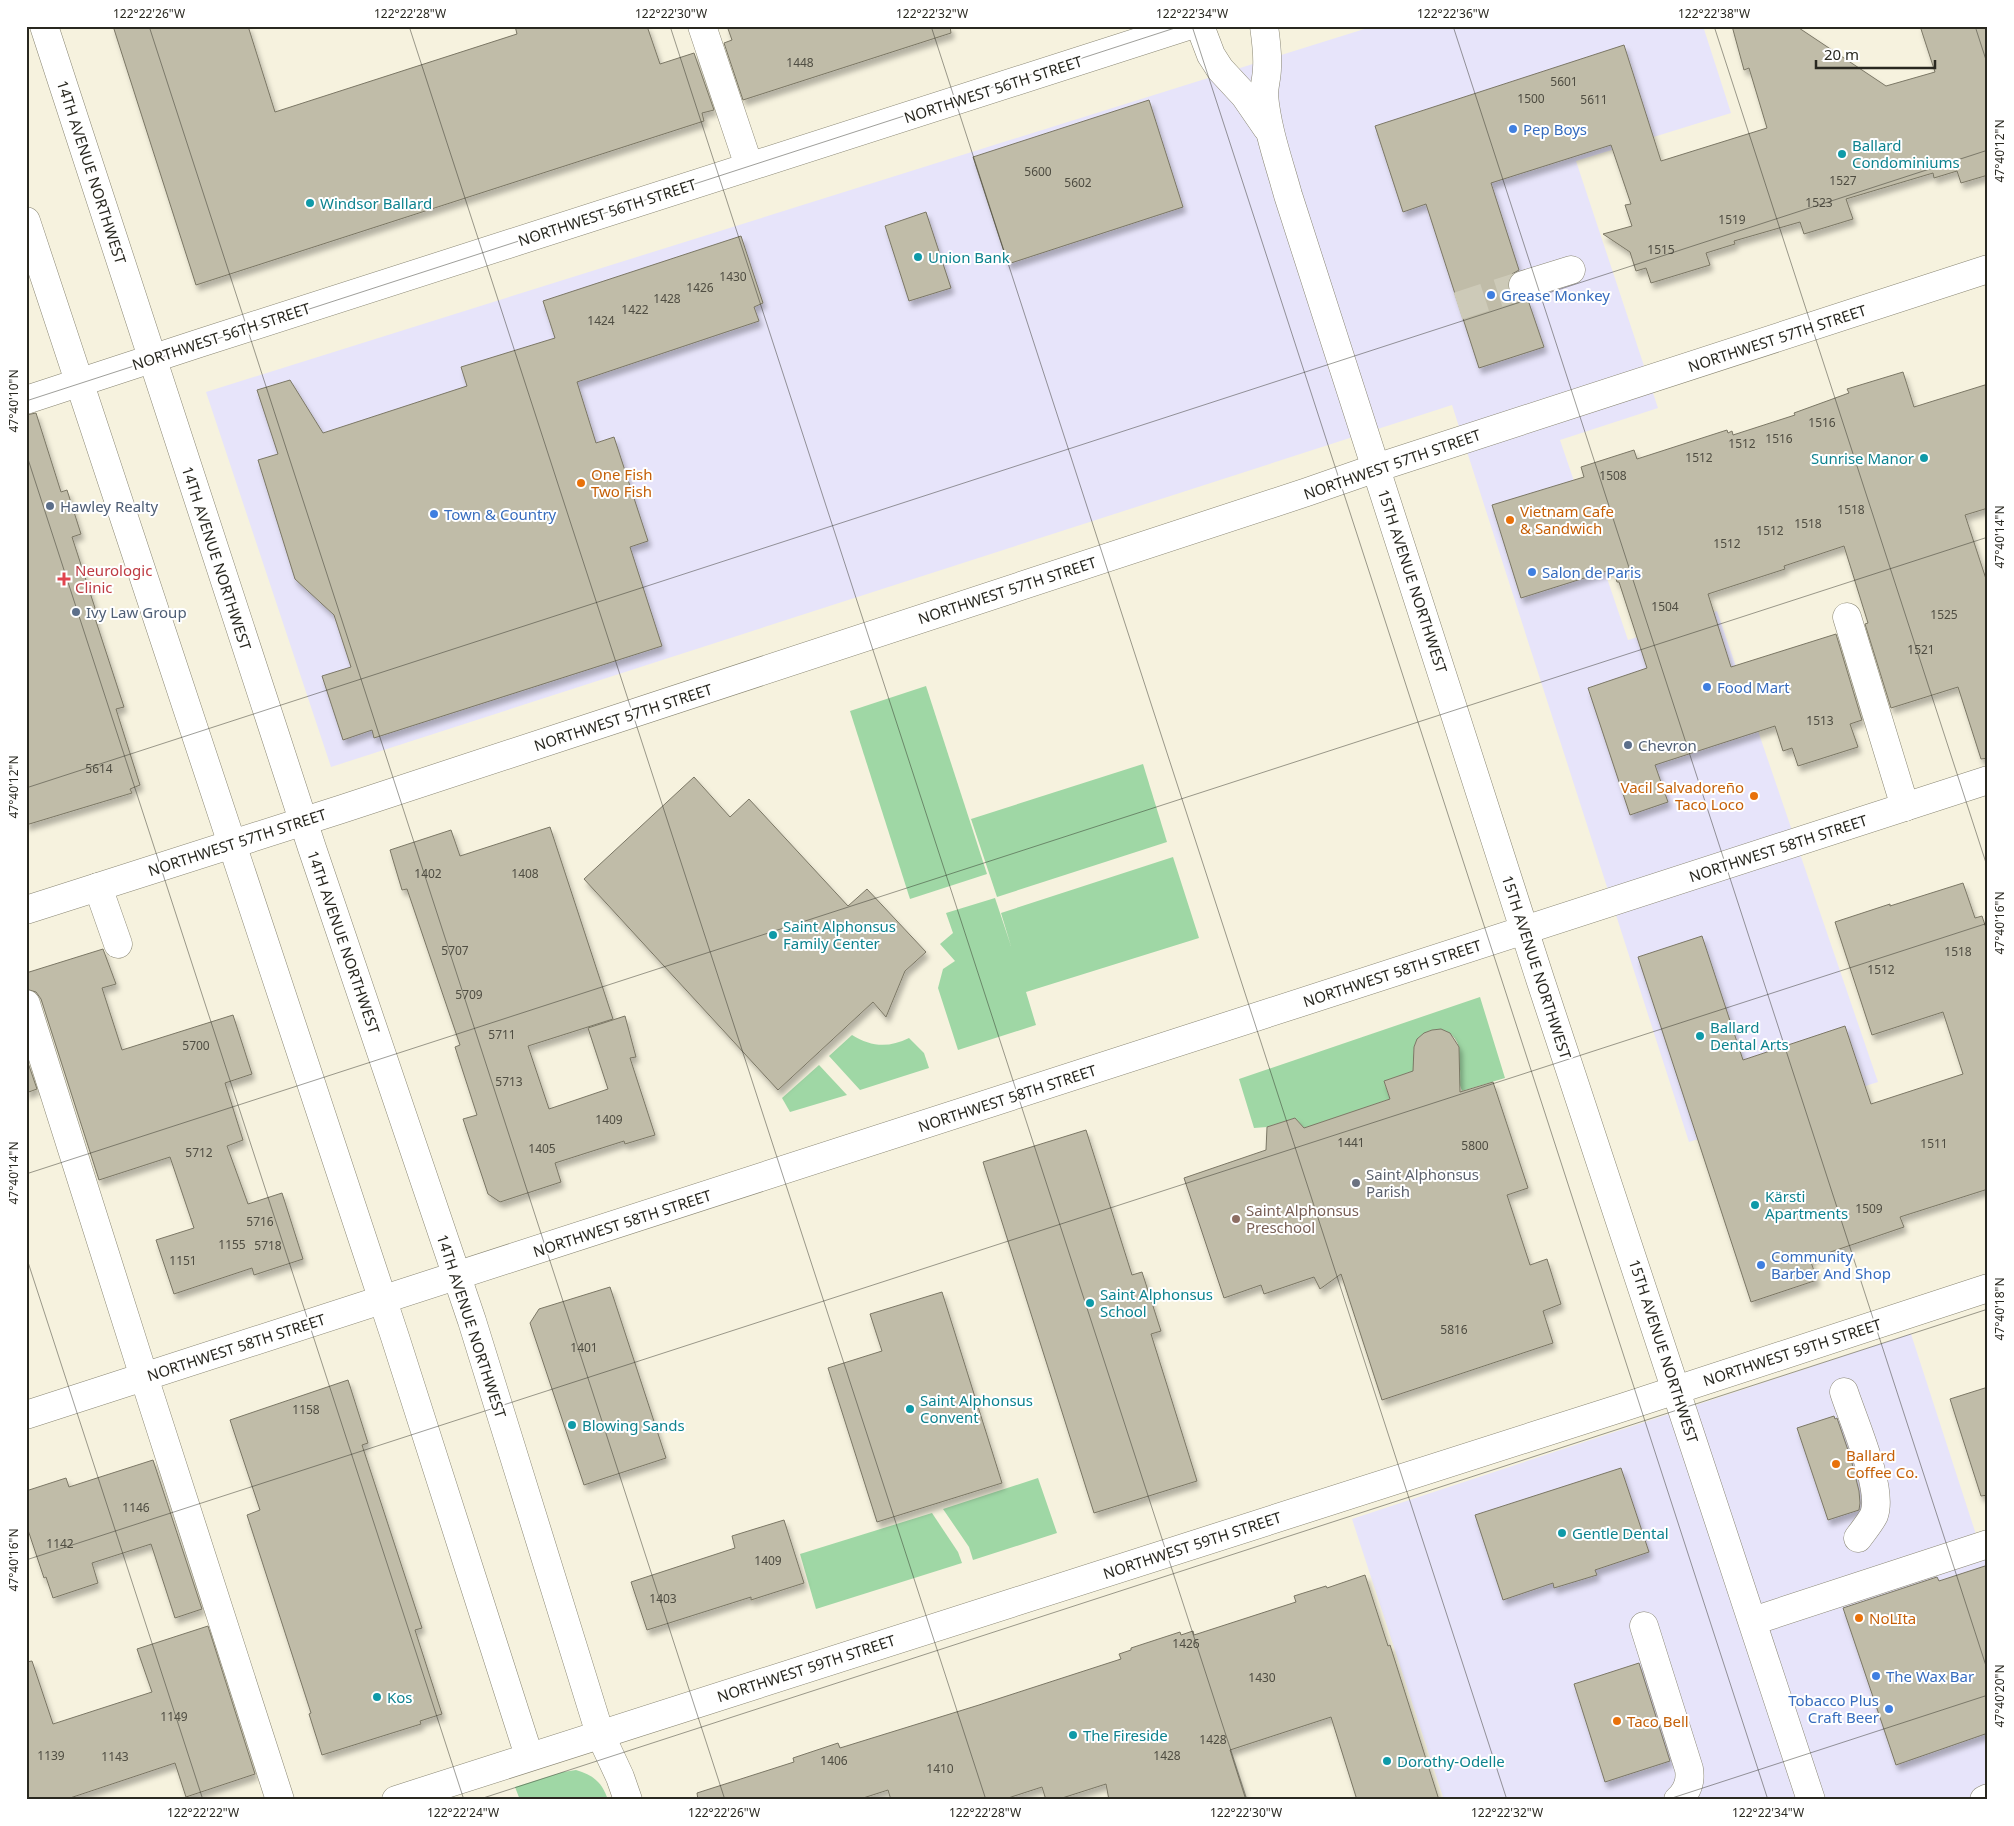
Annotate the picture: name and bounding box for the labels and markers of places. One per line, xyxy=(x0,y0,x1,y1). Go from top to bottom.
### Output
place label: Pep Boys xyxy=(1523,119,1587,139)
marker: Pep Boys xyxy=(1507,123,1519,135)
place label: Ballard Condominiums xyxy=(1852,135,1960,172)
marker: Ballard Condominiums xyxy=(1836,148,1848,160)
place label: Windsor Ballard xyxy=(320,193,432,213)
marker: Windsor Ballard xyxy=(304,197,316,209)
place label: Union Bank xyxy=(928,247,1010,267)
marker: Union Bank xyxy=(912,251,924,263)
place label: Grease Monkey xyxy=(1501,285,1610,305)
marker: Grease Monkey xyxy=(1485,289,1497,301)
place label: Sunrise Manor xyxy=(1811,448,1914,468)
marker: Sunrise Manor xyxy=(1918,452,1930,464)
place label: One Fish Two Fish xyxy=(591,464,652,501)
marker: One Fish Two Fish xyxy=(575,477,587,489)
place label: Hawley Realty xyxy=(60,496,158,516)
marker: Hawley Realty xyxy=(44,500,56,512)
place label: Vietnam Cafe & Sandwich xyxy=(1520,501,1614,538)
place label: Town & Country xyxy=(444,504,557,524)
marker: Town & Country xyxy=(428,508,440,520)
marker: Vietnam Cafe & Sandwich xyxy=(1504,514,1516,526)
place label: Neurologic Clinic xyxy=(75,560,152,597)
place label: Salon de Paris xyxy=(1542,562,1641,582)
marker: Salon de Paris xyxy=(1526,566,1538,578)
marker: Neurologic Clinic xyxy=(57,572,71,586)
place label: Ivy Law Group xyxy=(86,602,187,622)
marker: Ivy Law Group xyxy=(70,606,82,618)
place label: Food Mart xyxy=(1717,677,1790,697)
marker: Food Mart xyxy=(1701,681,1713,693)
place label: Chevron xyxy=(1638,735,1697,755)
marker: Chevron xyxy=(1622,739,1634,751)
place label: Vacil Salvadoreño Taco Loco xyxy=(1620,777,1744,814)
marker: Vacil Salvadoreño Taco Loco xyxy=(1748,790,1760,802)
place label: Saint Alphonsus Family Center xyxy=(783,916,896,953)
marker: Saint Alphonsus Family Center xyxy=(767,929,779,941)
place label: Ballard Dental Arts xyxy=(1710,1017,1789,1054)
marker: Ballard Dental Arts xyxy=(1694,1030,1706,1042)
place label: Saint Alphonsus Parish xyxy=(1366,1164,1479,1201)
marker: Saint Alphonsus Parish xyxy=(1350,1177,1362,1189)
place label: Kärsti Apartments xyxy=(1765,1186,1848,1223)
marker: Kärsti Apartments xyxy=(1749,1199,1761,1211)
place label: Saint Alphonsus Preschool xyxy=(1246,1200,1359,1237)
marker: Saint Alphonsus Preschool xyxy=(1230,1213,1242,1225)
place label: Community Barber And Shop xyxy=(1771,1246,1891,1283)
marker: Community Barber And Shop xyxy=(1755,1259,1767,1271)
place label: Saint Alphonsus School xyxy=(1100,1284,1213,1321)
marker: Saint Alphonsus School xyxy=(1084,1297,1096,1309)
place label: Saint Alphonsus Convent xyxy=(920,1390,1033,1427)
marker: Saint Alphonsus Convent xyxy=(904,1403,916,1415)
place label: Blowing Sands xyxy=(582,1415,685,1435)
marker: Blowing Sands xyxy=(566,1419,578,1431)
place label: Ballard Coffee Co. xyxy=(1846,1445,1918,1482)
marker: Ballard Coffee Co. xyxy=(1830,1458,1842,1470)
place label: Gentle Dental xyxy=(1572,1523,1669,1543)
marker: Gentle Dental xyxy=(1556,1527,1568,1539)
place label: NoLIta xyxy=(1869,1608,1916,1628)
marker: NoLIta xyxy=(1853,1612,1865,1624)
place label: The Wax Bar xyxy=(1886,1666,1974,1686)
marker: The Wax Bar xyxy=(1870,1670,1882,1682)
place label: Kos xyxy=(387,1687,413,1707)
place label: Tobacco Plus Craft Beer xyxy=(1788,1690,1879,1727)
marker: Kos xyxy=(371,1691,383,1703)
marker: Tobacco Plus Craft Beer xyxy=(1883,1703,1895,1715)
place label: Taco Bell xyxy=(1627,1711,1689,1731)
marker: Taco Bell xyxy=(1611,1715,1623,1727)
place label: The Fireside xyxy=(1083,1725,1168,1745)
marker: The Fireside xyxy=(1067,1729,1079,1741)
place label: Dorothy-Odelle xyxy=(1397,1751,1505,1771)
marker: Dorothy-Odelle xyxy=(1381,1755,1393,1767)

